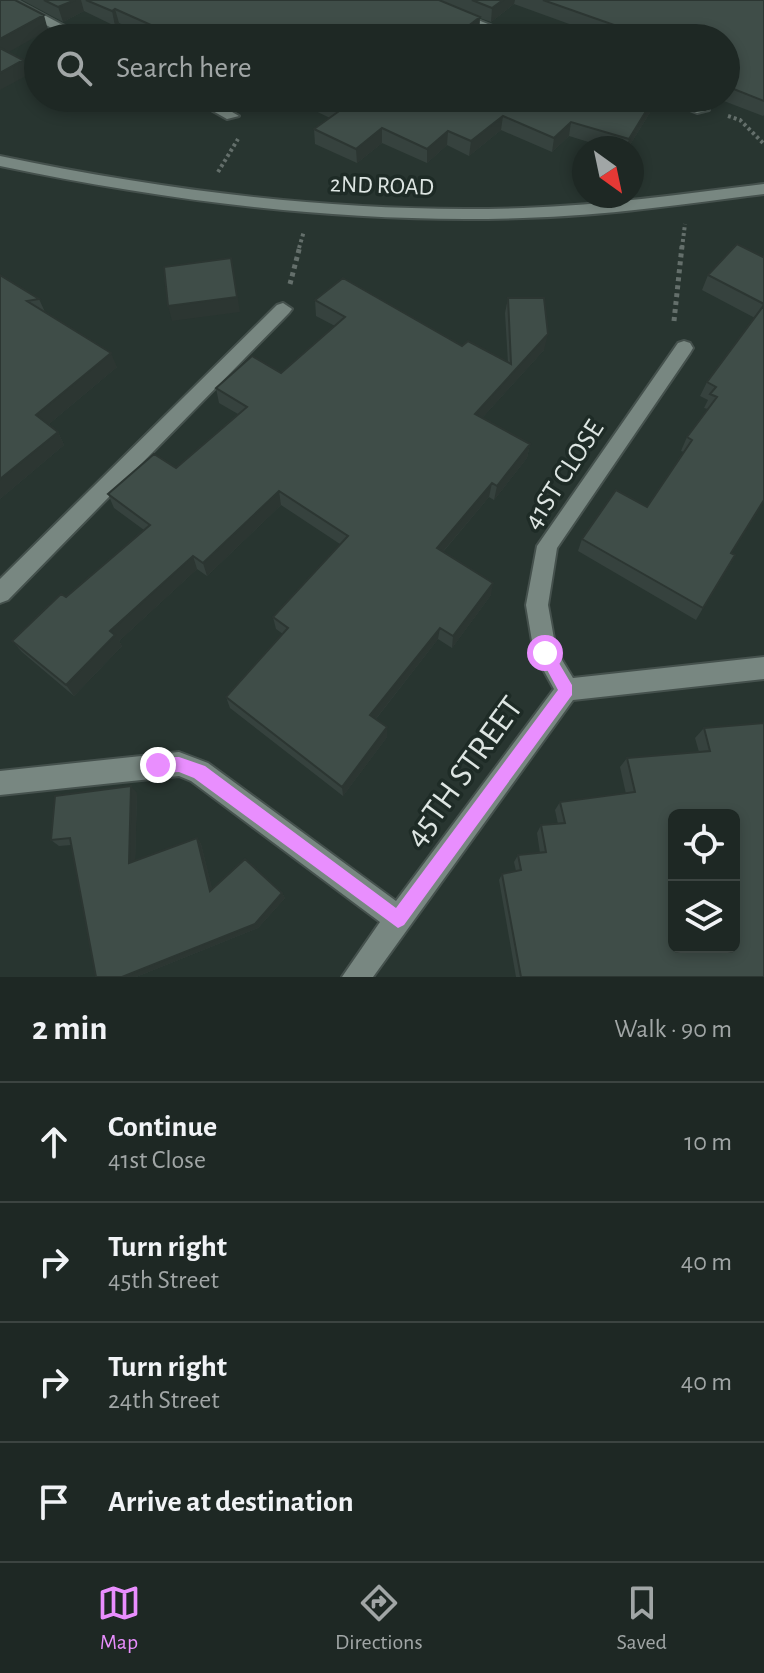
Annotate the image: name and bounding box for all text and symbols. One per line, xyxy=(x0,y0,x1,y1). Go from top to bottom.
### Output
search box xyxy=(24,24,740,112)
icon: search xyxy=(52,46,96,90)
text: Search here xyxy=(116,53,252,83)
north arrow xyxy=(572,136,644,208)
street label: 2ND ROAD xyxy=(330,172,434,200)
street label: 41ST CLOSE xyxy=(519,415,609,535)
route start xyxy=(527,635,563,671)
street label: 45TH STREET xyxy=(398,691,530,853)
route end xyxy=(140,747,176,783)
map controls xyxy=(668,809,740,953)
button: locate xyxy=(668,809,740,881)
button: layers xyxy=(668,881,740,953)
text: 2 min xyxy=(32,1012,107,1046)
text: Walk · 90 m xyxy=(614,1016,732,1042)
text: Continue xyxy=(108,1112,217,1142)
icon: ahead xyxy=(32,1120,76,1164)
text: 10 m xyxy=(684,1129,732,1155)
text: 41st Close xyxy=(108,1147,206,1173)
text: Turn right xyxy=(108,1232,227,1262)
icon: right xyxy=(32,1240,76,1284)
text: 40 m xyxy=(681,1249,732,1275)
text: 45th Street xyxy=(108,1267,219,1293)
text: Turn right xyxy=(108,1352,227,1382)
icon: right xyxy=(32,1360,76,1404)
text: 40 m xyxy=(681,1369,732,1395)
text: 24th Street xyxy=(108,1387,220,1413)
icon: arrive xyxy=(32,1480,76,1524)
text: Arrive at destination xyxy=(108,1487,354,1517)
tab: Map xyxy=(97,1581,141,1655)
tab: Directions xyxy=(335,1581,423,1655)
tab: Saved xyxy=(617,1581,667,1655)

